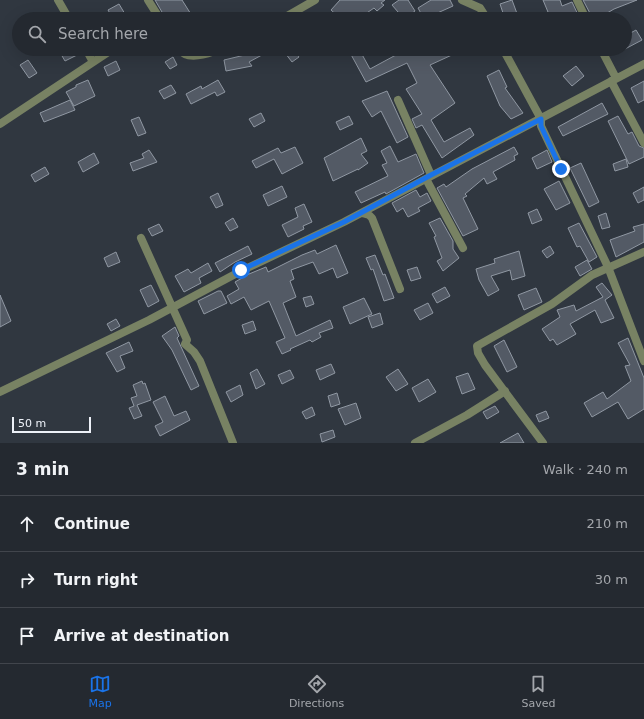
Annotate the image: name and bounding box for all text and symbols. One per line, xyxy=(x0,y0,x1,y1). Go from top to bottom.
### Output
search box xyxy=(12,12,632,56)
icon: search xyxy=(26,23,48,45)
text: Search here xyxy=(58,25,148,43)
route end xyxy=(552,160,570,178)
route start xyxy=(232,261,250,279)
scale bar xyxy=(12,415,91,434)
text: 50 m xyxy=(18,417,46,430)
text: 3 min xyxy=(16,459,69,479)
text: Walk · 240 m xyxy=(543,462,628,477)
icon: ahead xyxy=(16,513,38,535)
text: Continue xyxy=(54,515,130,533)
text: 210 m xyxy=(586,516,628,531)
icon: right xyxy=(16,569,38,591)
text: Turn right xyxy=(54,571,138,589)
text: 30 m xyxy=(595,572,628,587)
icon: arrive xyxy=(16,625,38,647)
text: Arrive at destination xyxy=(54,627,229,645)
tab: Map xyxy=(89,673,112,710)
tab: Directions xyxy=(289,673,344,710)
tab: Saved xyxy=(521,673,555,710)

